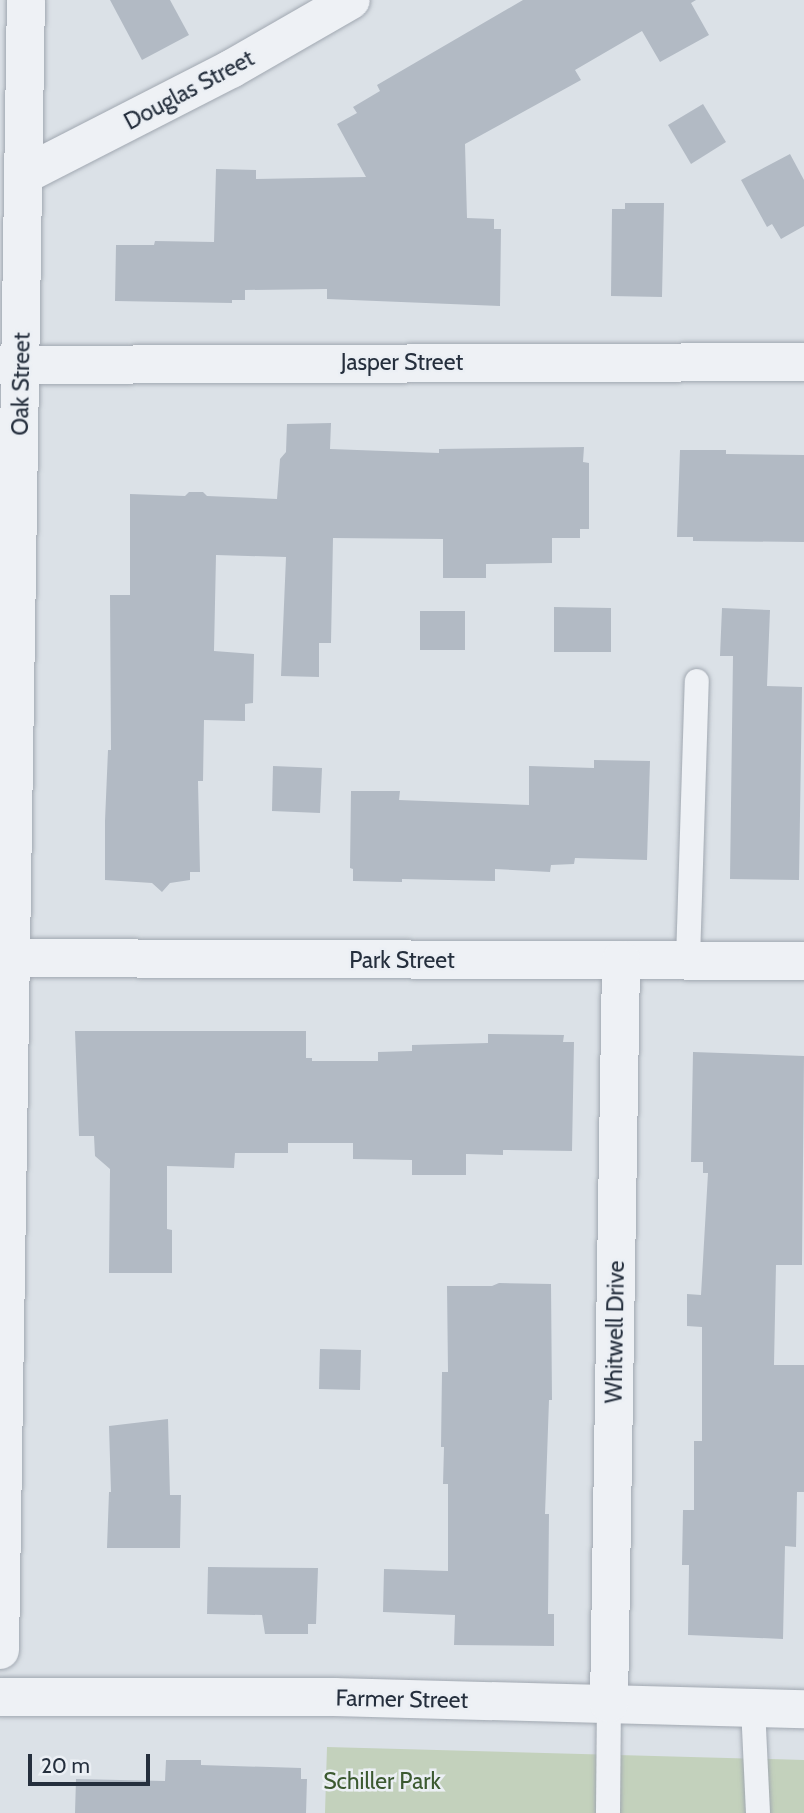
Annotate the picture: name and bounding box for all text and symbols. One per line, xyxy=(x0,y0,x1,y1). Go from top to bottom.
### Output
street label: Douglas Street xyxy=(119,44,259,136)
street label: Oak Street xyxy=(6,332,36,436)
street label: Jasper Street xyxy=(341,348,463,376)
street label: Park Street xyxy=(349,946,455,974)
street label: Whitwell Drive xyxy=(600,1260,630,1404)
street label: Farmer Street xyxy=(336,1684,468,1714)
scale bar xyxy=(32,1740,154,1784)
text: 20 m xyxy=(41,1753,90,1778)
park label: Schiller Park xyxy=(323,1767,441,1795)

